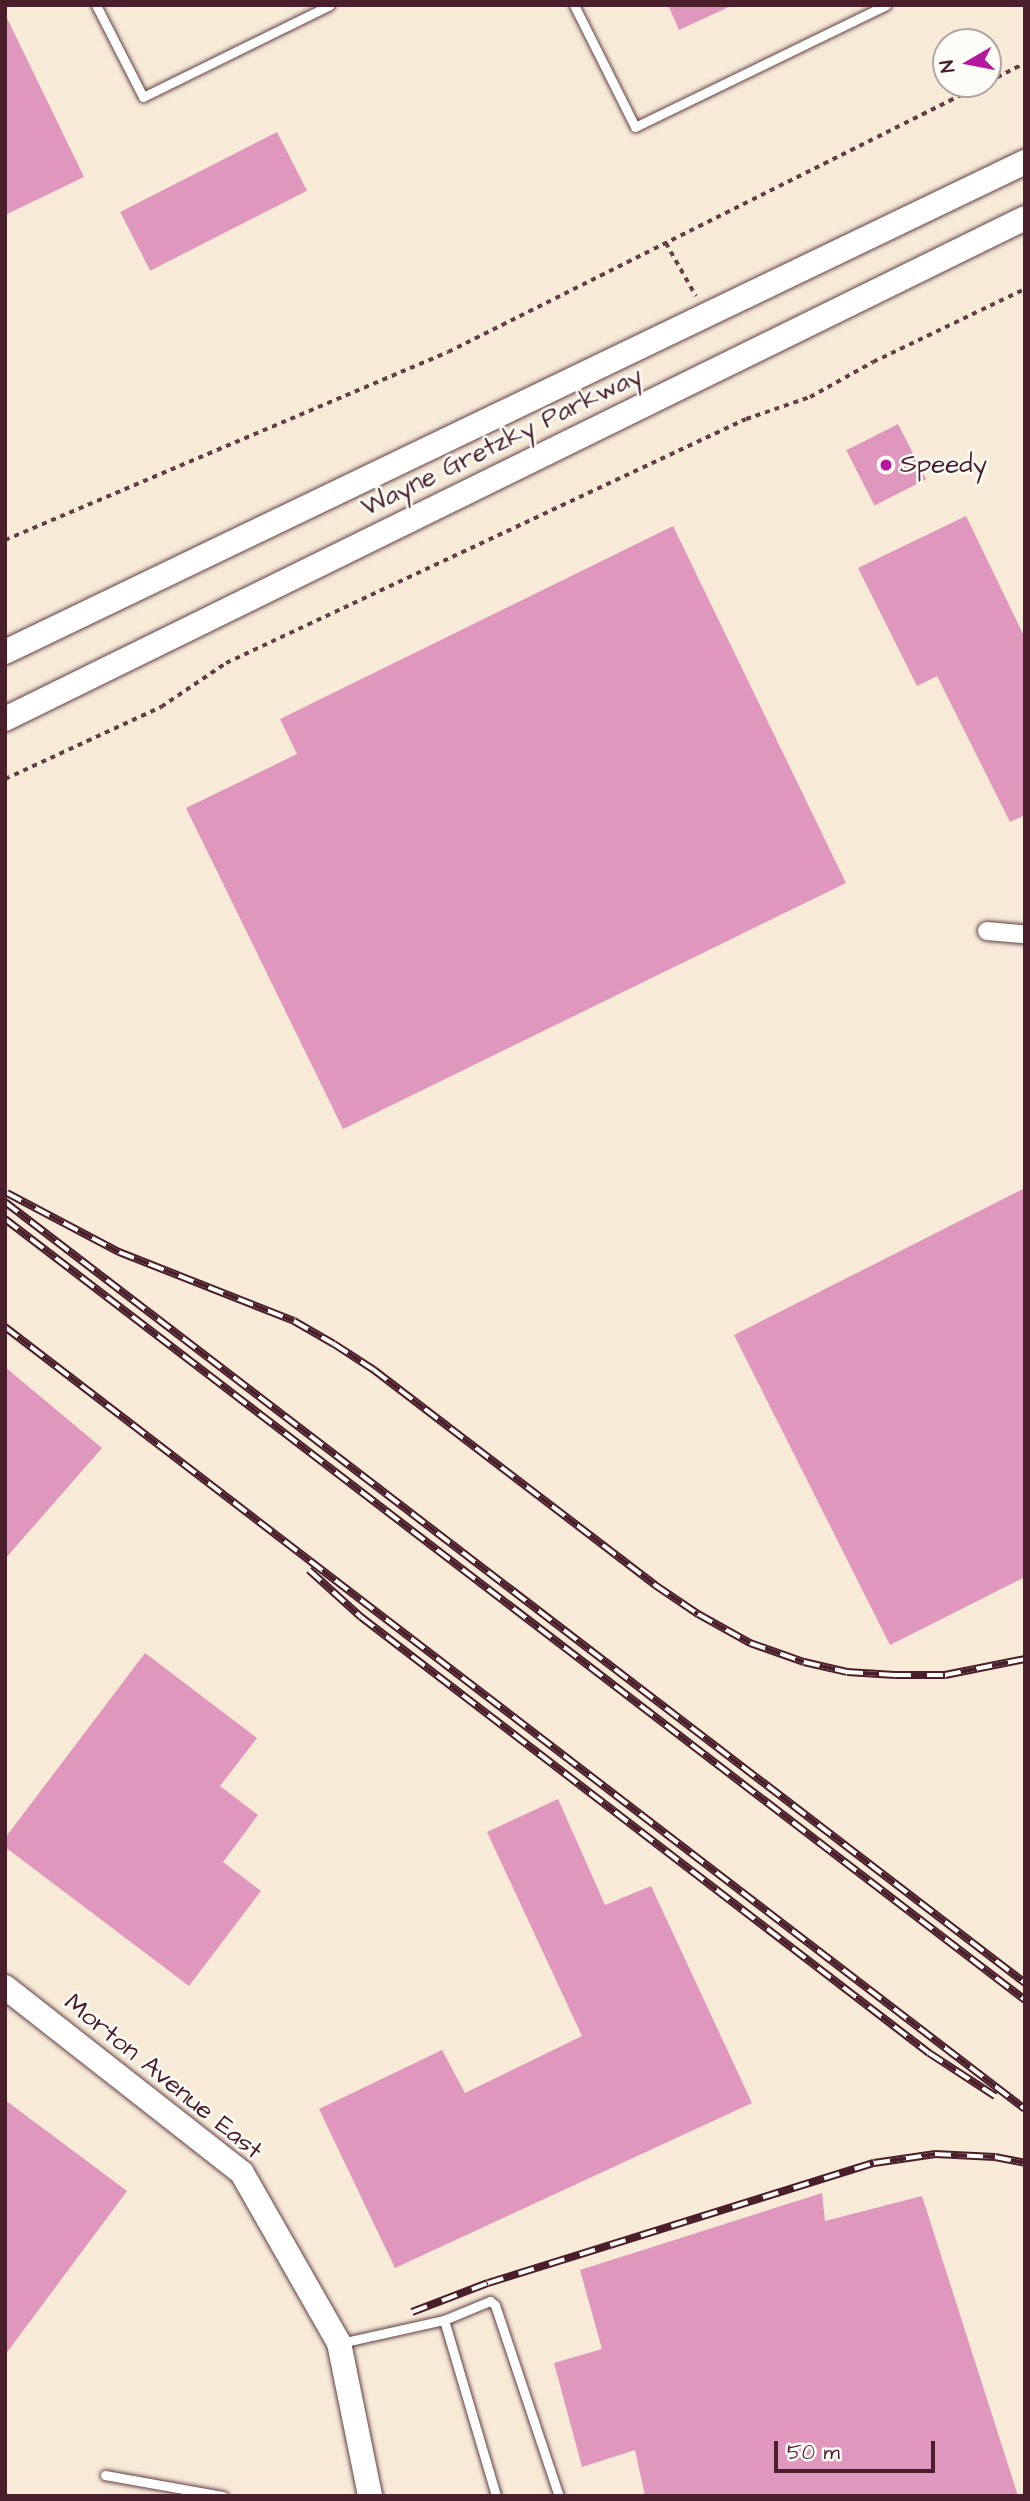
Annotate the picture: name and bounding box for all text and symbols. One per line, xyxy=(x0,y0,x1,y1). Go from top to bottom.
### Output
north arrow xyxy=(932,28,1002,98)
text: N xyxy=(933,58,962,75)
street label: Wayne Gretzky Parkway xyxy=(357,360,647,524)
place label: Speedy xyxy=(900,449,987,481)
marker: Speedy xyxy=(878,457,894,473)
street label: Morton Avenue East xyxy=(58,1987,268,2167)
scale bar xyxy=(778,2428,939,2472)
text: 50 m xyxy=(787,2438,840,2467)

